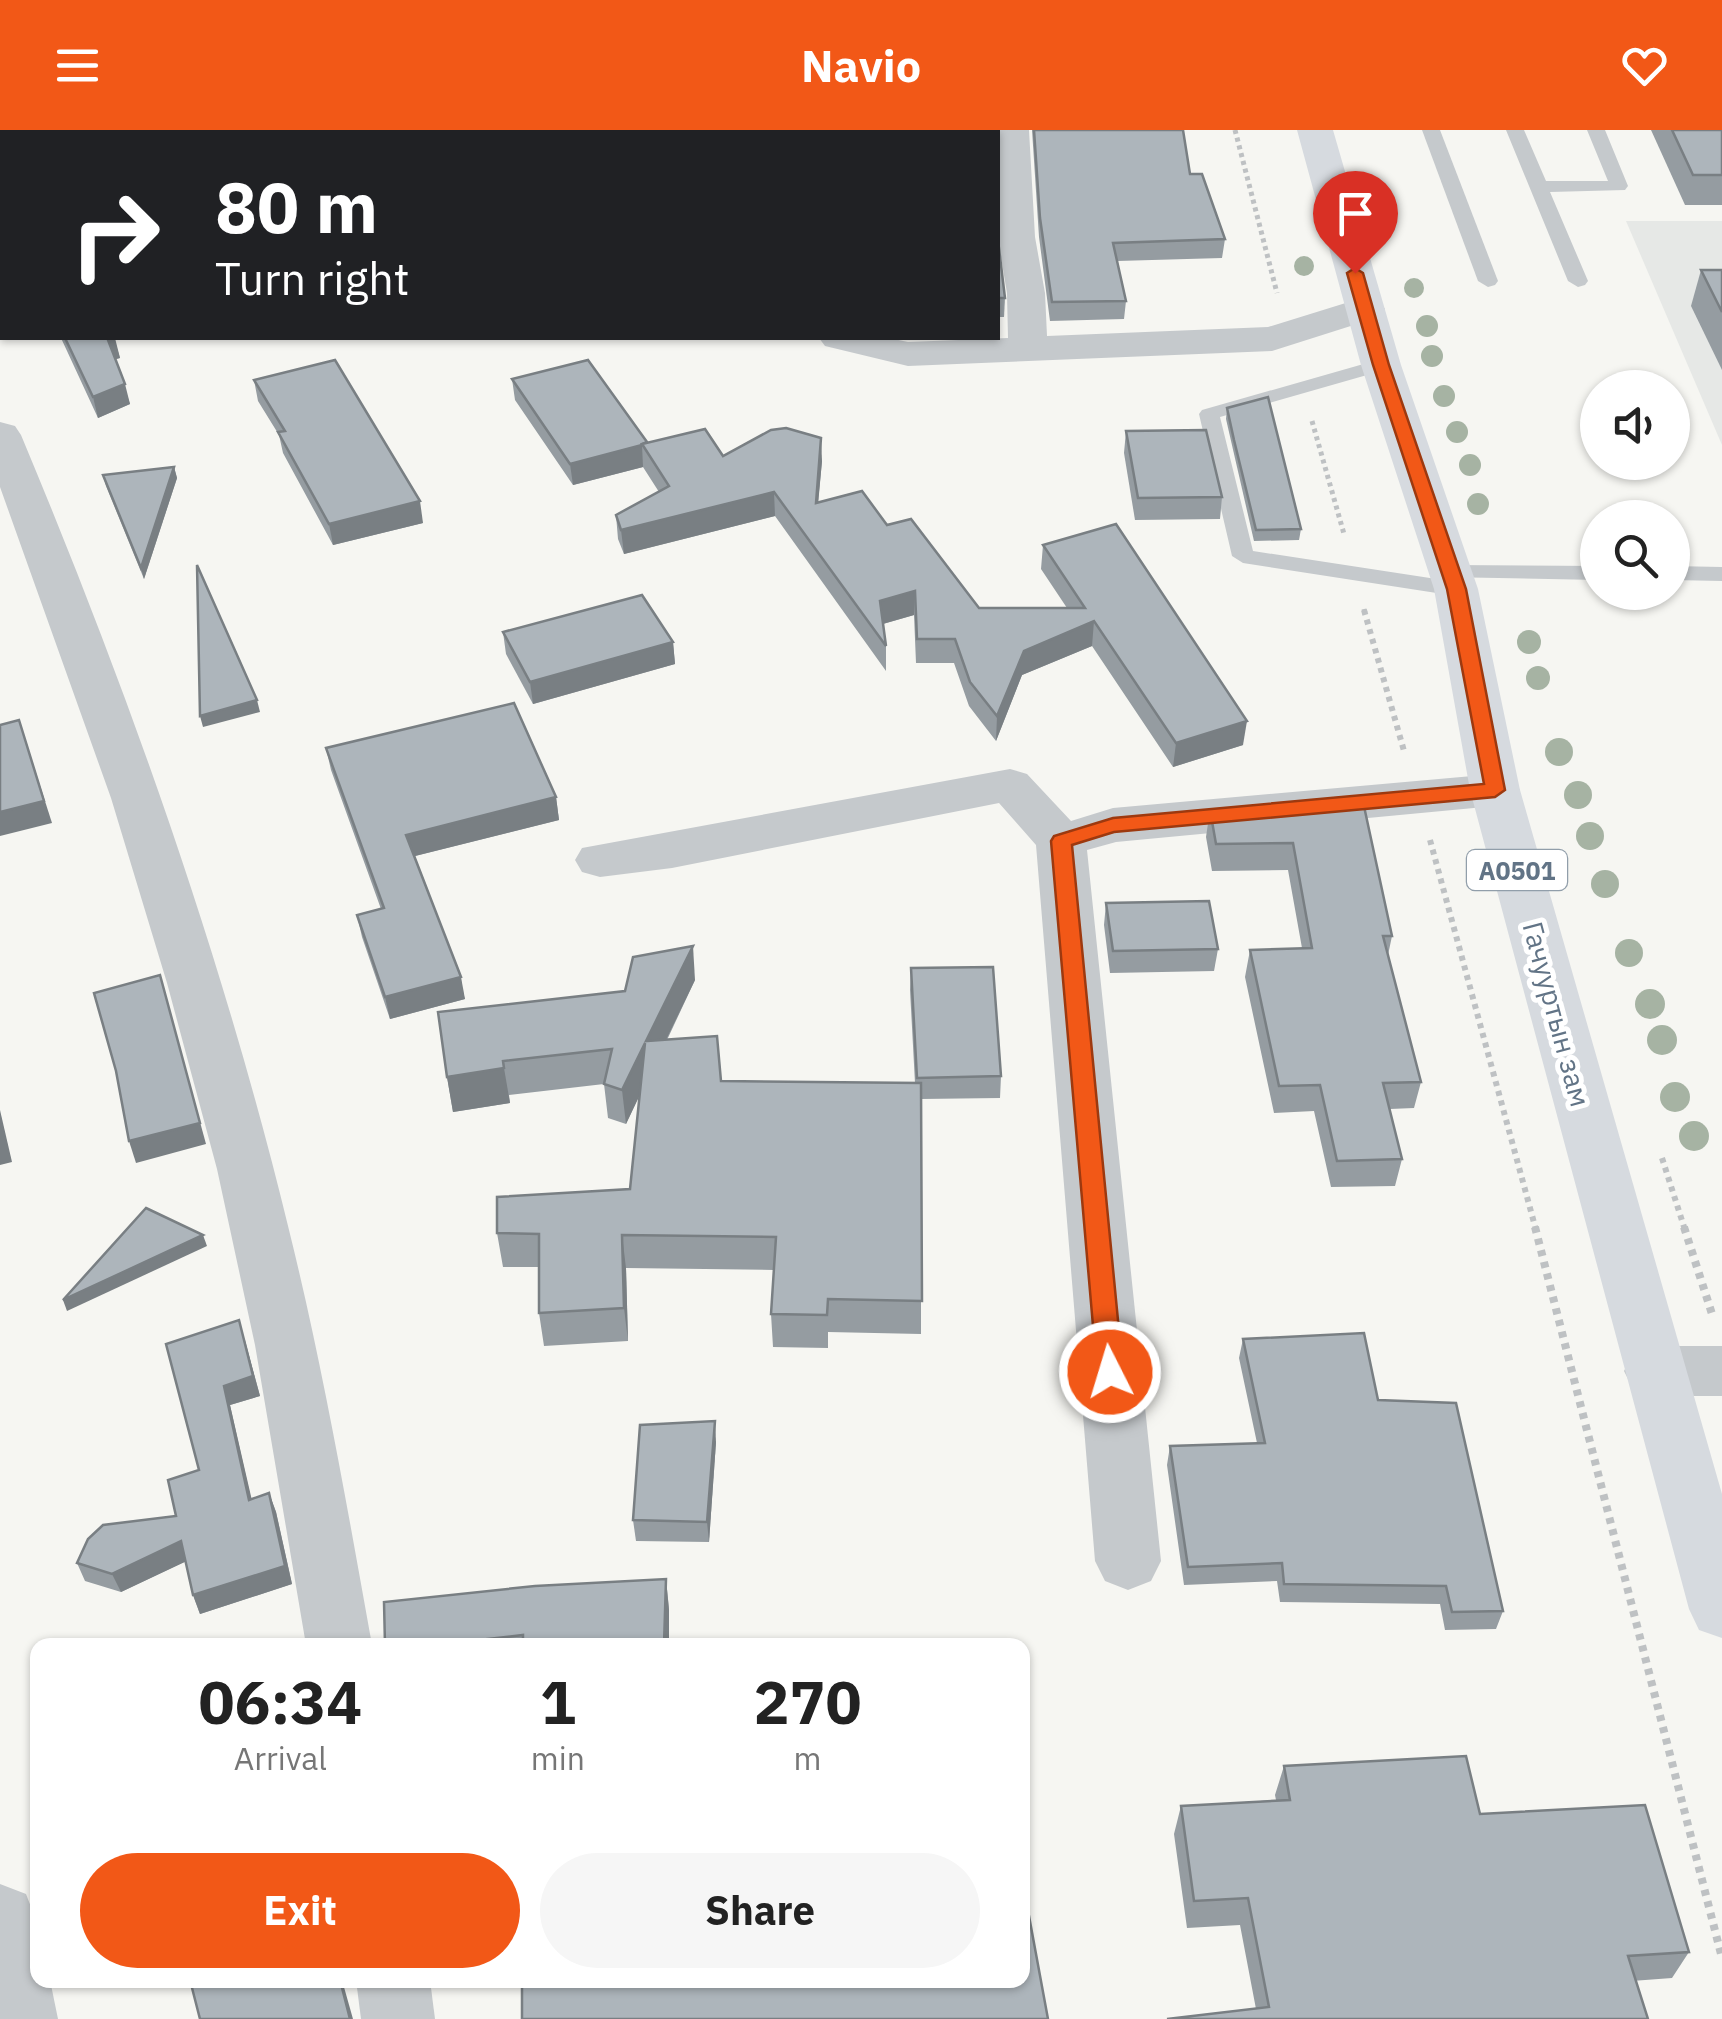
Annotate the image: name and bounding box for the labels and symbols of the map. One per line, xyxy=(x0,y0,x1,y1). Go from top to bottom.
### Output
pin xyxy=(1313,171,1398,274)
road number: A0501 xyxy=(1467,850,1567,890)
street label: Гачууртын зам xyxy=(1515,917,1599,1111)
position arrow xyxy=(1058,1320,1162,1424)

